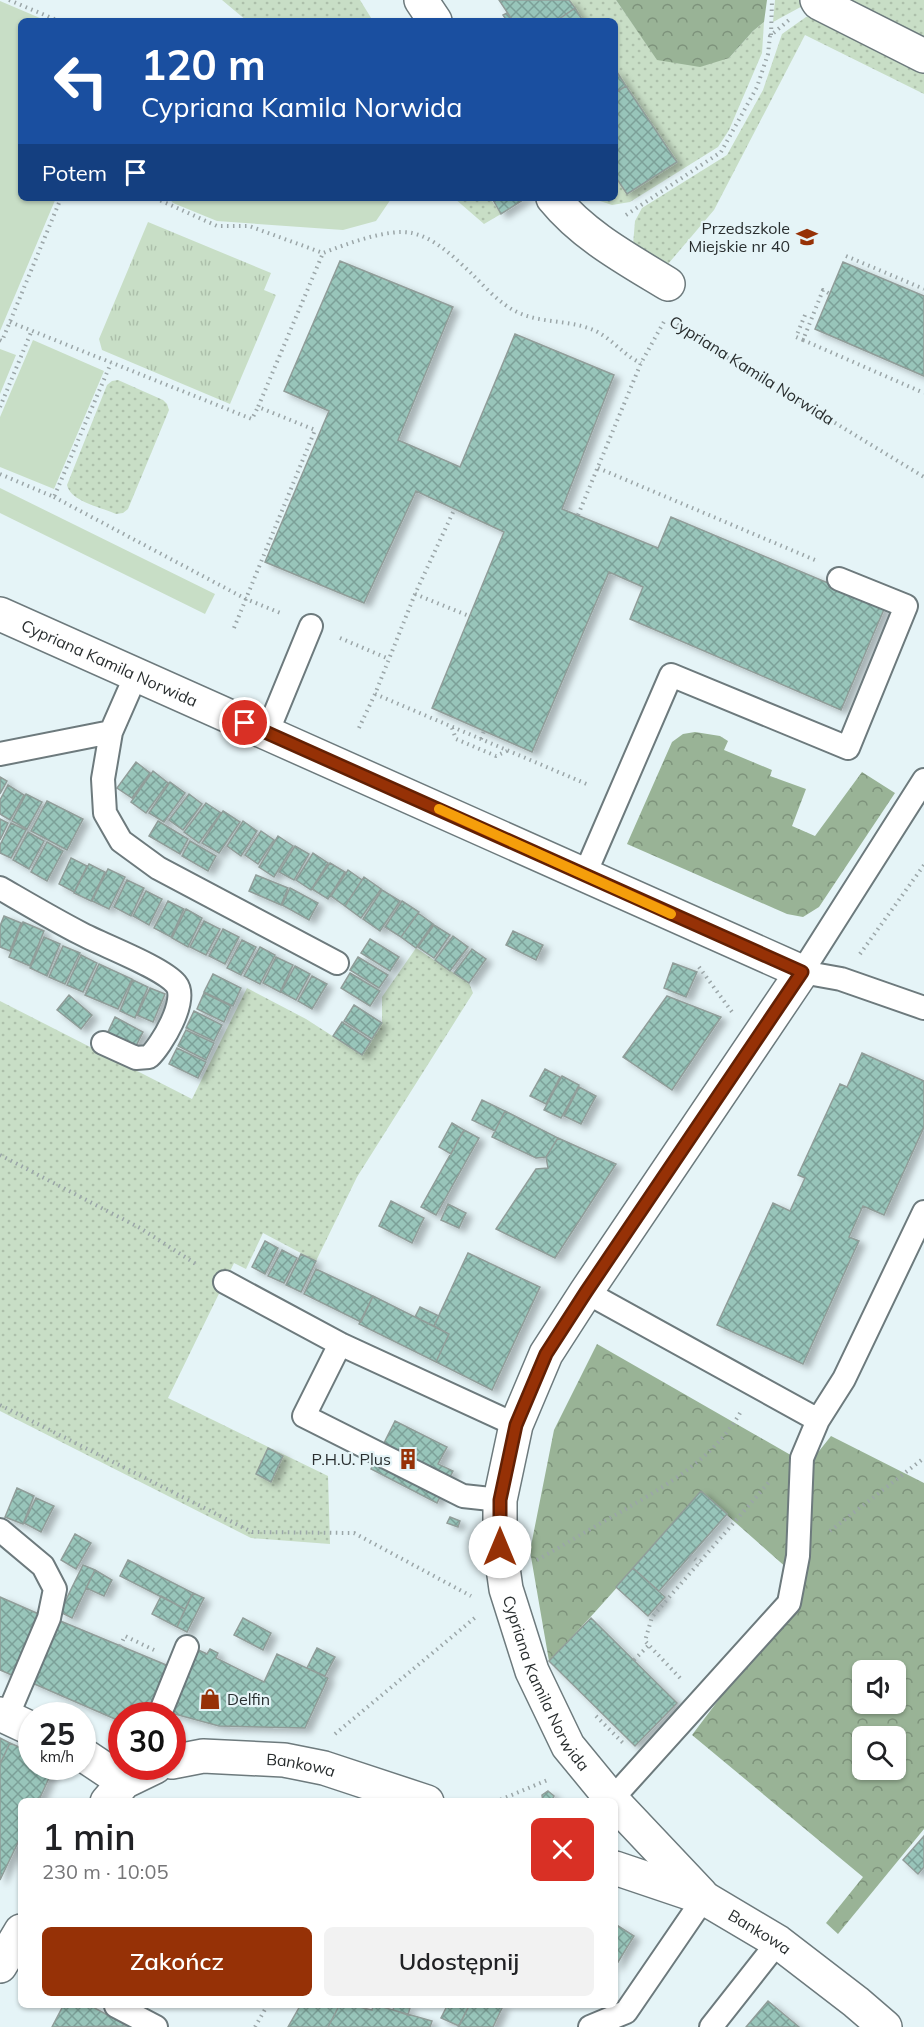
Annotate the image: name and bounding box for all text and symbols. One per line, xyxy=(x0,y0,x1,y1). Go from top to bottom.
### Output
text: 120 m xyxy=(141,38,266,91)
icon: left xyxy=(42,42,120,120)
text: Cypriana Kamila Norwida xyxy=(141,90,463,124)
icon: arrive xyxy=(119,156,152,189)
text: Potem xyxy=(42,159,107,187)
place label: Przedszkole Miejskie nr 40 xyxy=(689,218,790,256)
school or university icon: Przedszkole Miejskie nr 40 xyxy=(795,225,819,249)
street label: Cypriana Kamila Norwida xyxy=(666,311,838,429)
street label: Cypriana Kamila Norwida xyxy=(18,615,201,711)
pin xyxy=(219,697,270,748)
icon: arrive xyxy=(228,706,261,739)
building icon: P.H.U. Plus xyxy=(396,1447,420,1471)
place label: P.H.U. Plus xyxy=(312,1449,391,1469)
position arrow xyxy=(468,1515,532,1579)
street label: Cypriana Kamila Norwida xyxy=(499,1593,594,1775)
map controls xyxy=(852,1660,906,1780)
button: sound xyxy=(852,1660,906,1714)
shop icon: Delfin xyxy=(198,1687,222,1711)
place label: Delfin xyxy=(227,1689,270,1709)
speed limit sign: 30 xyxy=(108,1702,186,1780)
text: 25 xyxy=(39,1715,75,1753)
button: search xyxy=(852,1726,906,1780)
text: km/h xyxy=(40,1747,74,1766)
street label: Bankowa xyxy=(266,1749,338,1781)
text: 1 min xyxy=(42,1814,136,1859)
button: close xyxy=(531,1818,594,1881)
text: 230 m · 10:05 xyxy=(42,1859,168,1884)
street label: Bankowa xyxy=(725,1905,795,1959)
button: Zakończ xyxy=(42,1927,312,1996)
button: Udostępnij xyxy=(324,1927,594,1996)

